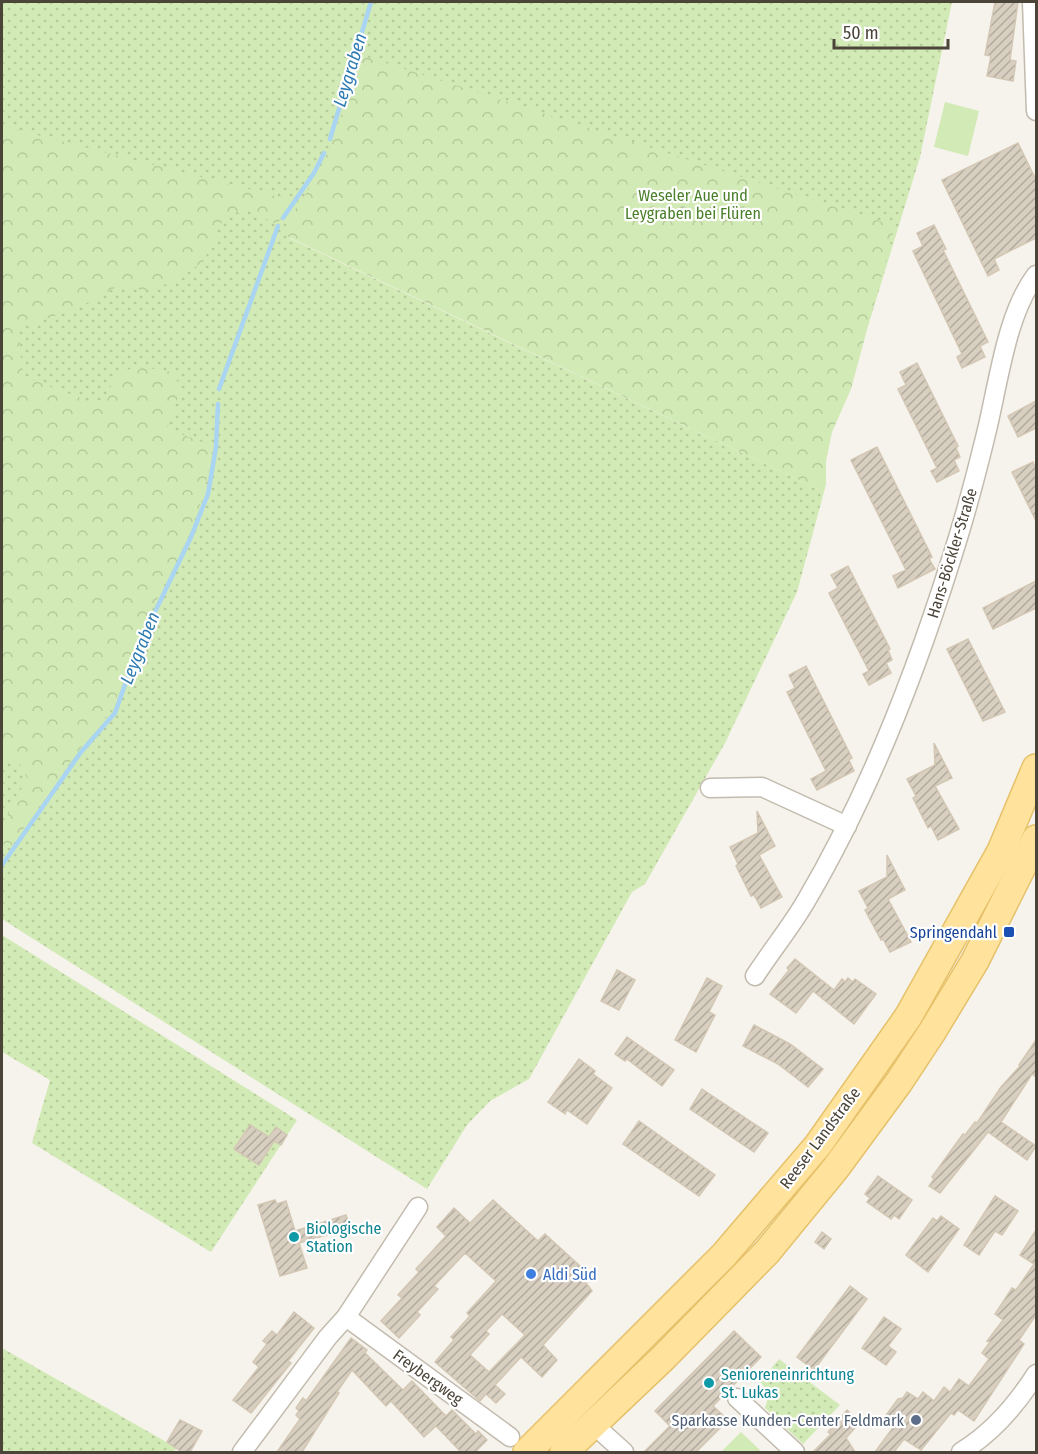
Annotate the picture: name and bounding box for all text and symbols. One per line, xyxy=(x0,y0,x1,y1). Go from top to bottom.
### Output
scale bar xyxy=(834,12,948,50)
text: 50 m xyxy=(843,22,879,44)
water label: Leygraben xyxy=(328,31,372,109)
park label: Weseler Aue und Leygraben bei Flüren xyxy=(625,186,761,223)
street label: Hans-Böckler-Straße xyxy=(923,486,981,620)
water label: Leygraben xyxy=(116,609,164,687)
place label: Springendahl xyxy=(910,923,997,942)
marker: Springendahl xyxy=(1002,925,1016,939)
street label: Reeser Landstraße xyxy=(776,1084,864,1192)
place label: Biologische Station xyxy=(306,1219,381,1256)
marker: Biologische Station xyxy=(287,1230,301,1244)
place label: Aldi Süd xyxy=(543,1265,597,1284)
marker: Aldi Süd xyxy=(524,1267,538,1281)
street label: Freybergweg xyxy=(389,1345,467,1409)
place label: Senioreneinrichtung St. Lukas xyxy=(721,1365,854,1402)
marker: Senioreneinrichtung St. Lukas xyxy=(702,1376,716,1390)
place label: Sparkasse Kunden-Center Feldmark xyxy=(672,1411,905,1430)
marker: Sparkasse Kunden-Center Feldmark xyxy=(909,1413,923,1427)

